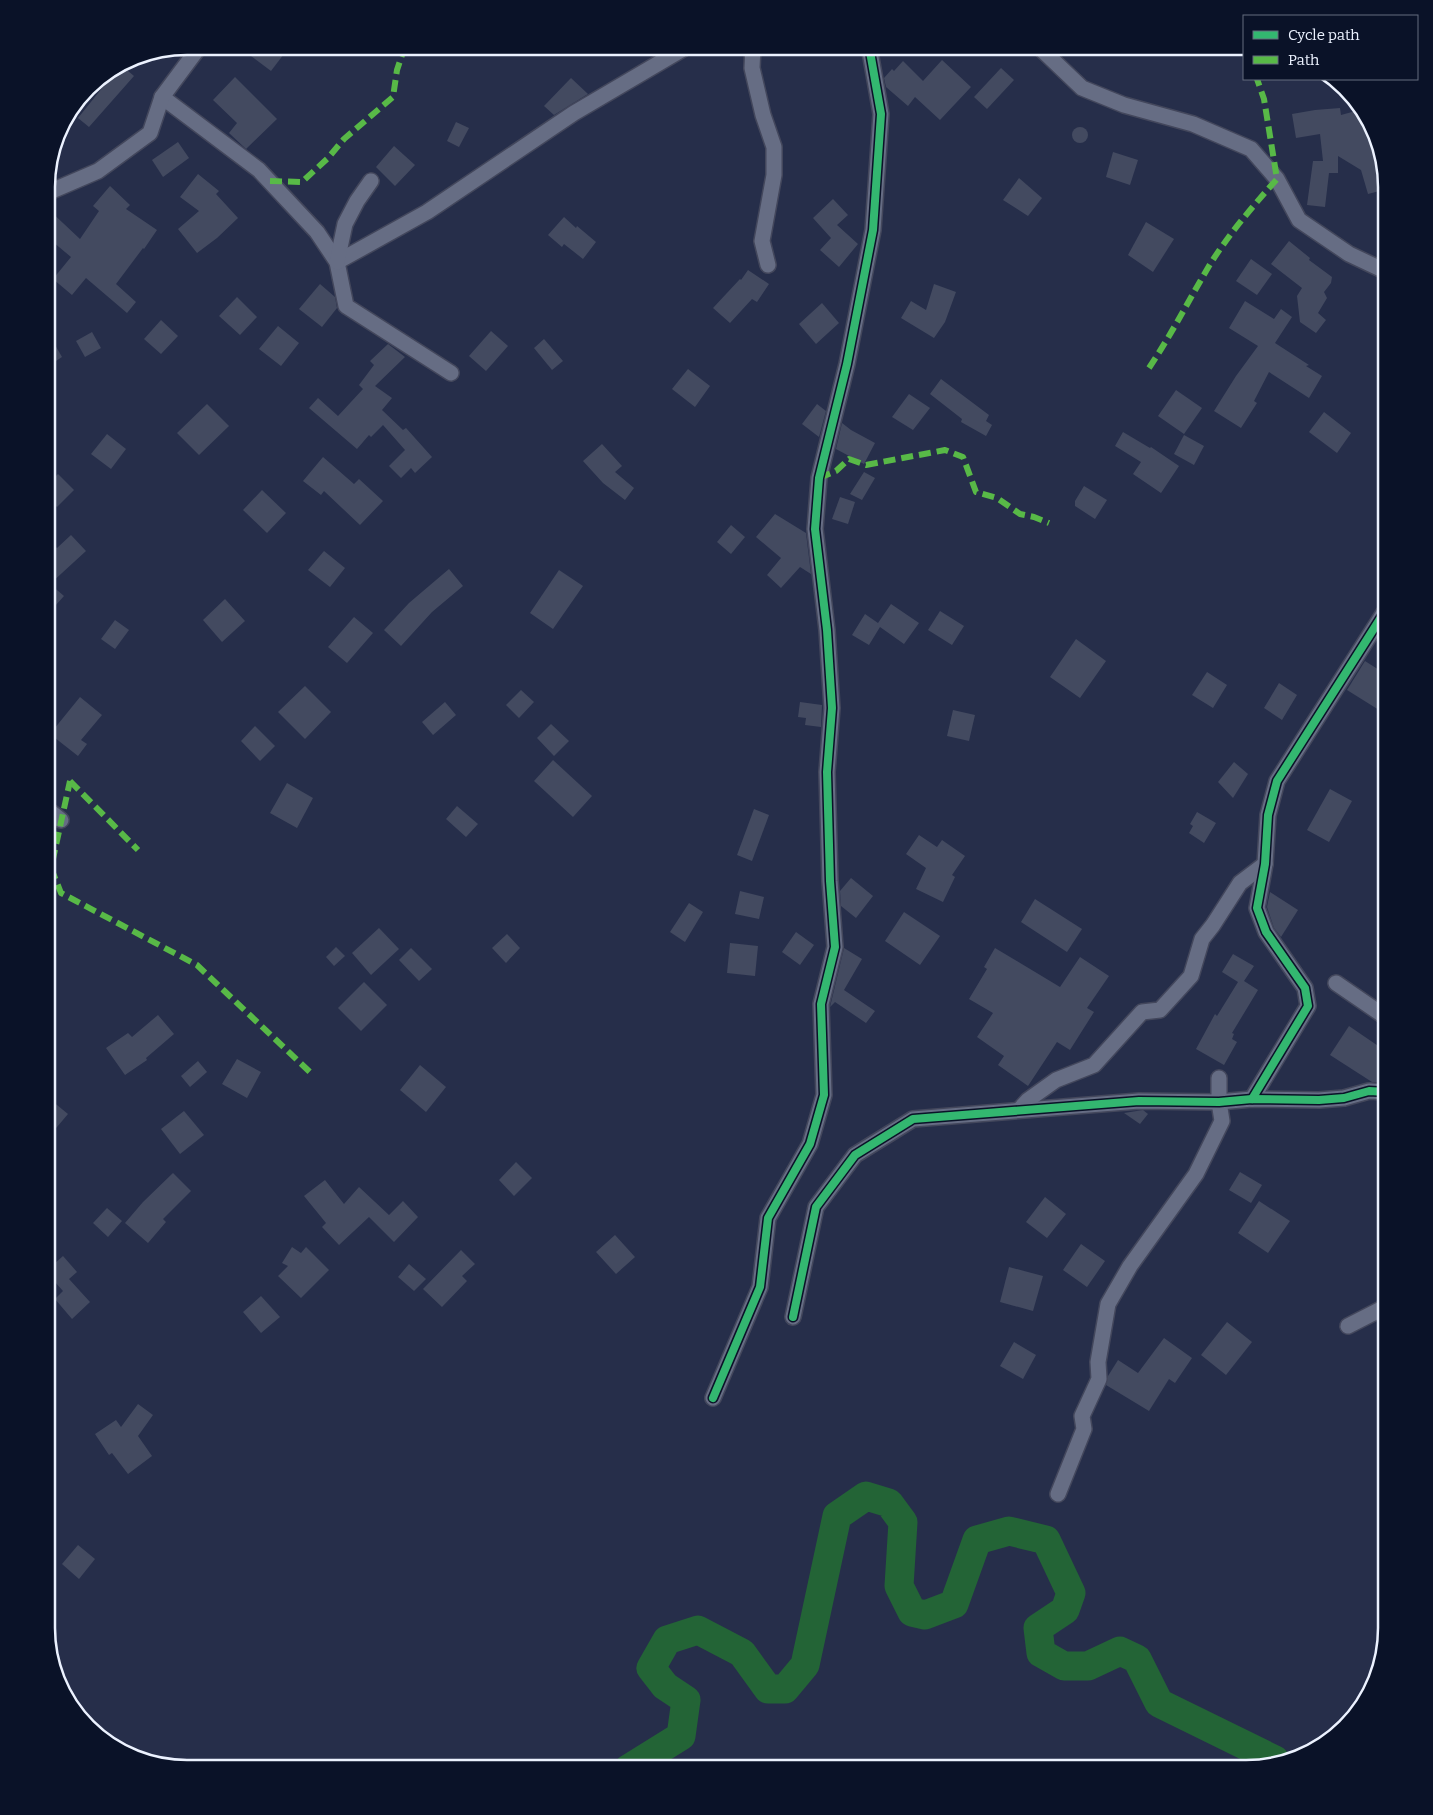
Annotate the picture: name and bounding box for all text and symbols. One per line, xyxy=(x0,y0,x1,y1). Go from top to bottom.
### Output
legend xyxy=(1243,15,1418,80)
text: Cycle path xyxy=(1288,26,1360,44)
text: Path xyxy=(1288,51,1320,69)

